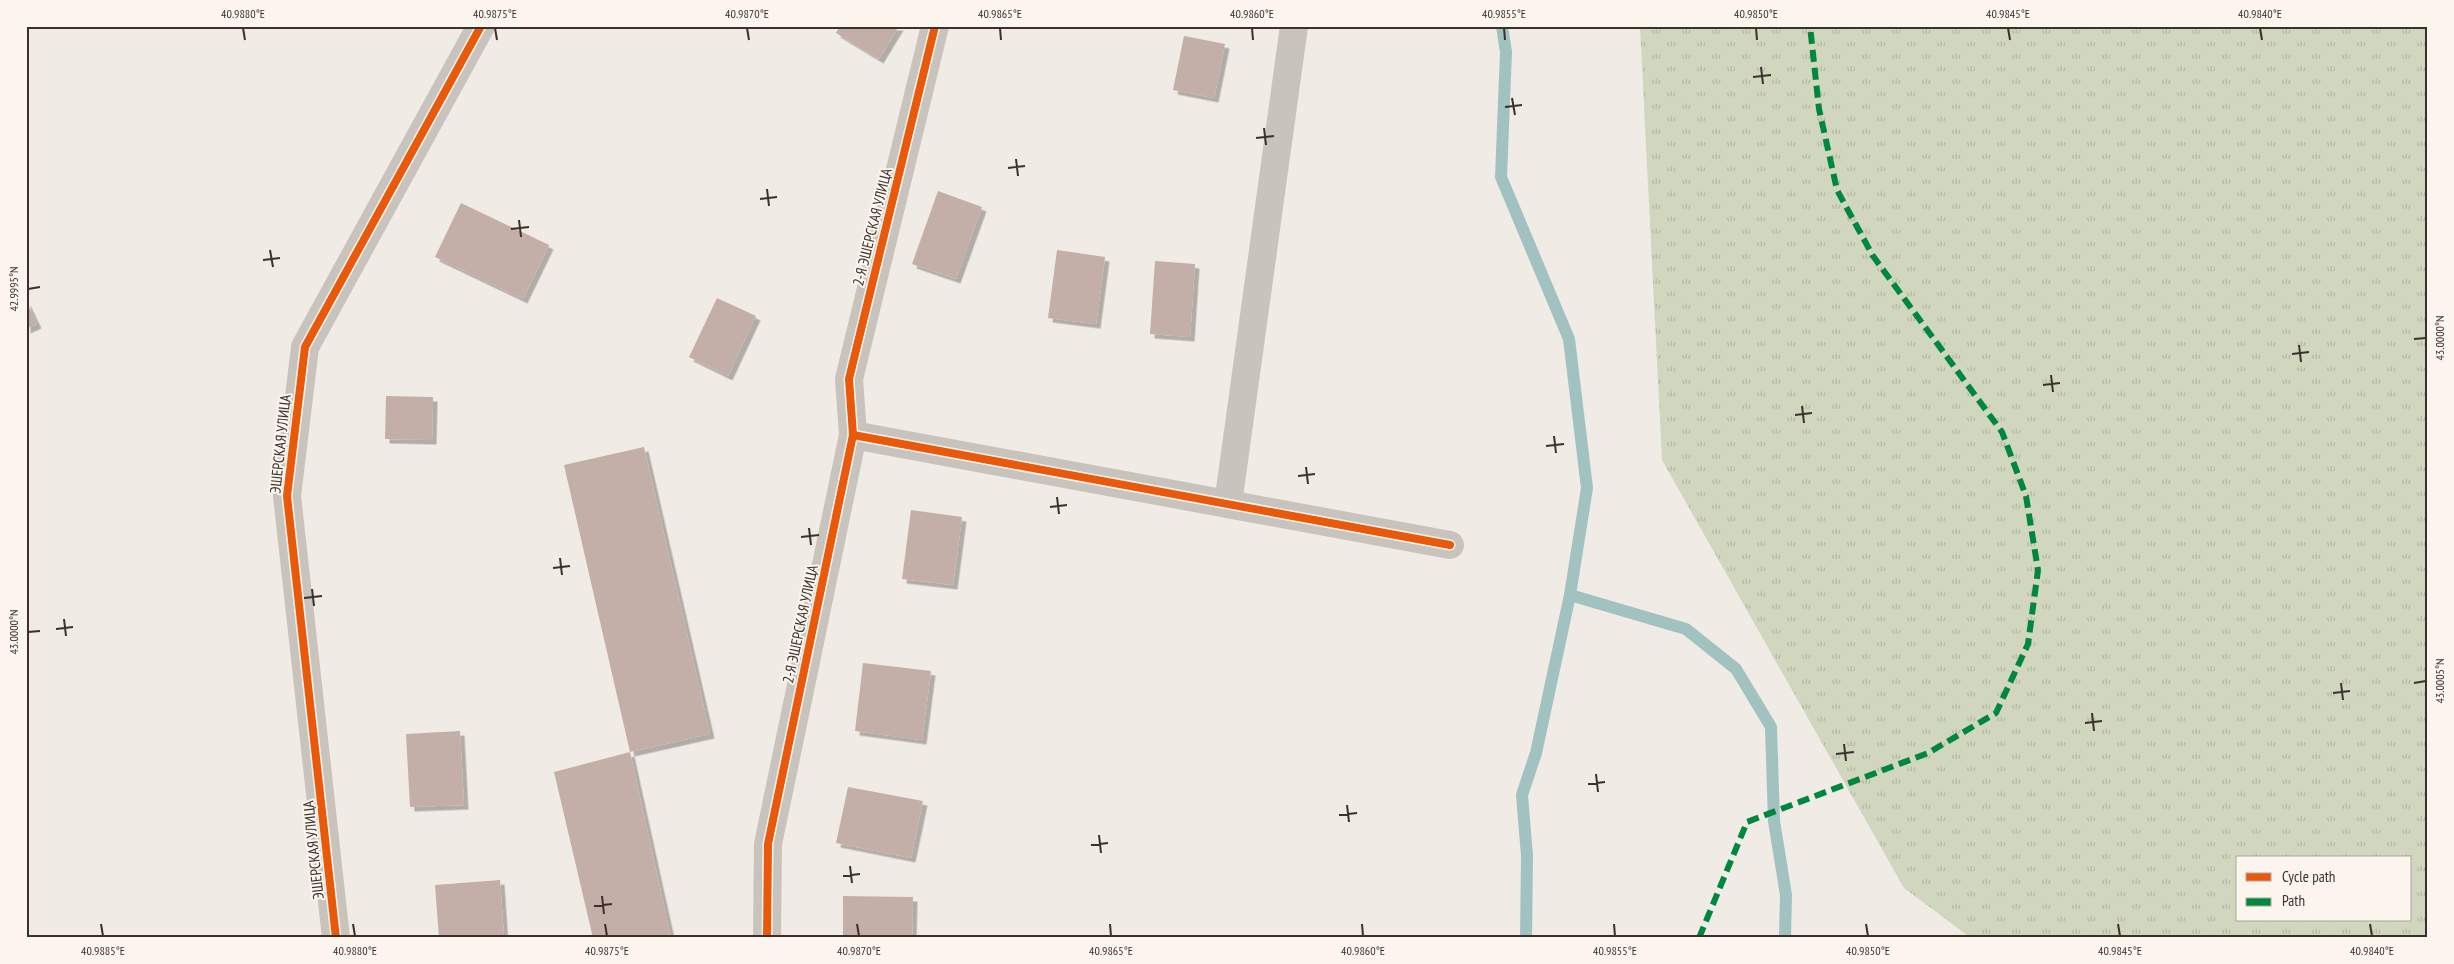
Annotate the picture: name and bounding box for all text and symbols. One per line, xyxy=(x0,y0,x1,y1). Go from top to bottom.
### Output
text: 40.9880°E xyxy=(221,6,265,21)
text: 40.9875°E xyxy=(473,6,517,21)
text: 40.9870°E xyxy=(725,6,769,21)
text: 40.9865°E xyxy=(978,6,1022,21)
text: 40.9860°E xyxy=(1230,6,1274,21)
text: 40.9855°E xyxy=(1482,6,1526,21)
text: 40.9850°E xyxy=(1734,6,1778,21)
text: 40.9845°E xyxy=(1986,6,2030,21)
text: 40.9840°E xyxy=(2238,6,2282,21)
street label: 2-Я ЭШЕРСКАЯ УЛИЦА xyxy=(848,165,896,288)
text: 42.9995°N xyxy=(6,266,21,312)
text: 43.0000°N xyxy=(2432,315,2447,361)
street label: ЭШЕРСКАЯ УЛИЦА xyxy=(265,393,295,494)
street label: 2-Я ЭШЕРСКАЯ УЛИЦА xyxy=(778,562,822,685)
text: 43.0000°N xyxy=(6,609,21,655)
text: 43.0005°N xyxy=(2432,658,2447,704)
street label: ЭШЕРСКАЯ УЛИЦА xyxy=(298,799,328,900)
legend xyxy=(2236,856,2412,922)
text: Cycle path xyxy=(2282,867,2335,886)
text: Path xyxy=(2282,891,2305,910)
text: 40.9885°E xyxy=(81,943,125,958)
text: 40.9880°E xyxy=(333,943,377,958)
text: 40.9875°E xyxy=(585,943,629,958)
text: 40.9870°E xyxy=(837,943,881,958)
text: 40.9865°E xyxy=(1089,943,1133,958)
text: 40.9860°E xyxy=(1341,943,1385,958)
text: 40.9855°E xyxy=(1593,943,1637,958)
text: 40.9850°E xyxy=(1846,943,1890,958)
text: 40.9845°E xyxy=(2098,943,2142,958)
text: 40.9840°E xyxy=(2350,943,2394,958)

